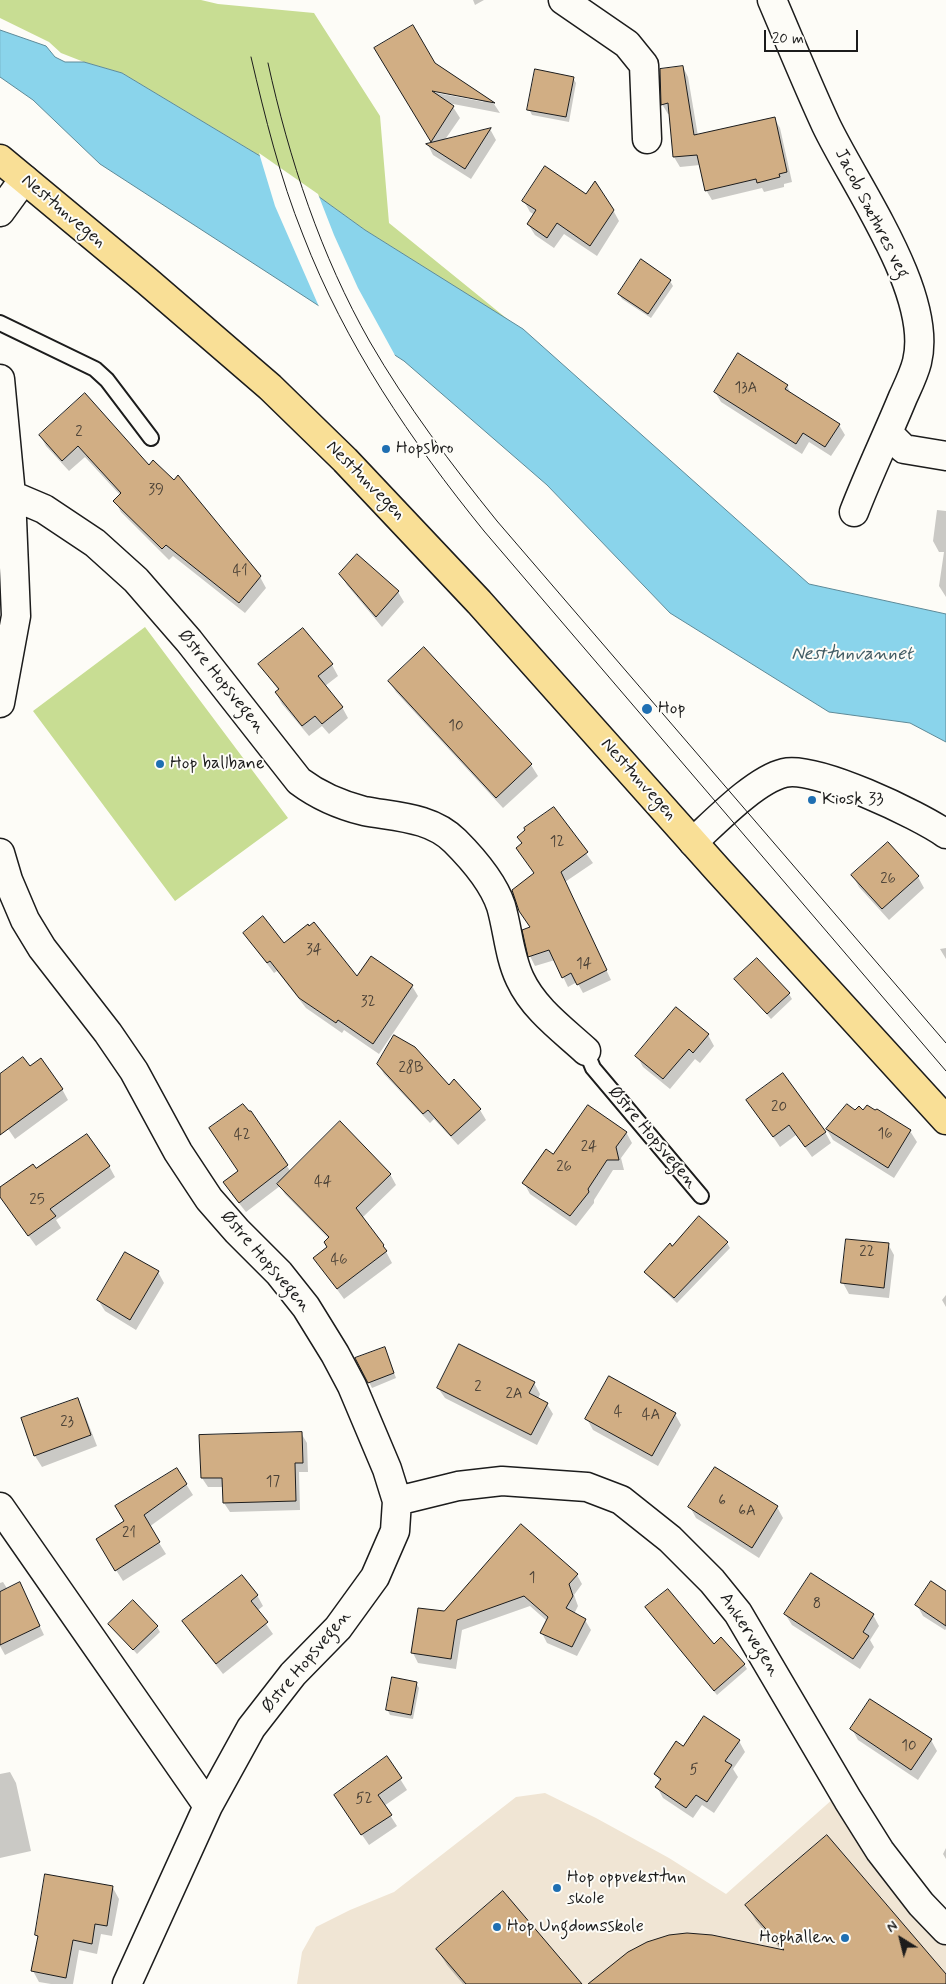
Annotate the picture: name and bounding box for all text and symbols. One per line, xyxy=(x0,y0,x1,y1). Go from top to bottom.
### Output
scale bar xyxy=(766,20,860,52)
text: 20 m xyxy=(772,29,804,49)
street label: Jacob Sæthres veg xyxy=(829,145,913,283)
street label: Nesttunvegen xyxy=(16,170,110,254)
house number: 13A xyxy=(735,380,757,398)
house number: 2 xyxy=(75,424,83,442)
street label: Nesttunvegen xyxy=(321,437,409,525)
place label: Hopsbro xyxy=(396,438,454,460)
marker: Hopsbro xyxy=(380,443,392,455)
house number: 39 xyxy=(148,482,164,500)
house number: 41 xyxy=(232,563,248,581)
street label: Østre Hopsvegen xyxy=(173,626,269,738)
water label: Nesttunvannet xyxy=(791,644,913,666)
place label: Hop xyxy=(658,698,685,720)
marker: Hop xyxy=(640,702,654,716)
house number: 10 xyxy=(448,718,464,736)
street label: Nesttunvegen xyxy=(595,734,681,826)
place label: Hop ballbane xyxy=(170,753,264,775)
marker: Hop ballbane xyxy=(154,758,166,770)
place label: Kiosk 33 xyxy=(822,789,884,811)
marker: Kiosk 33 xyxy=(806,794,818,806)
house number: 12 xyxy=(550,834,564,852)
house number: 26 xyxy=(880,871,896,889)
house number: 34 xyxy=(306,942,322,960)
house number: 14 xyxy=(576,956,592,974)
house number: 32 xyxy=(361,994,375,1012)
house number: 28B xyxy=(398,1060,424,1078)
street label: Østre Hopsvegen xyxy=(603,1082,701,1194)
house number: 20 xyxy=(771,1099,787,1117)
house number: 16 xyxy=(878,1126,892,1144)
house number: 42 xyxy=(234,1127,250,1145)
house number: 24 xyxy=(581,1139,597,1157)
house number: 26 xyxy=(556,1159,572,1177)
house number: 44 xyxy=(314,1174,332,1192)
house number: 25 xyxy=(29,1192,45,1210)
street label: Østre Hopsvegen xyxy=(215,1207,315,1317)
house number: 22 xyxy=(859,1244,875,1262)
house number: 46 xyxy=(330,1252,348,1270)
house number: 2 xyxy=(474,1379,482,1397)
house number: 2A xyxy=(505,1386,523,1404)
house number: 4 xyxy=(614,1404,622,1422)
house number: 4A xyxy=(642,1407,660,1425)
house number: 23 xyxy=(60,1414,74,1432)
house number: 17 xyxy=(266,1474,280,1492)
house number: 6 xyxy=(718,1493,726,1511)
house number: 6A xyxy=(738,1503,756,1521)
house number: 21 xyxy=(122,1525,136,1543)
house number: 1 xyxy=(529,1570,535,1588)
street label: Ankervegen xyxy=(714,1589,784,1681)
house number: 8 xyxy=(813,1596,821,1614)
street label: Østre Hopsvegen xyxy=(258,1606,356,1718)
house number: 10 xyxy=(901,1738,917,1756)
house number: 5 xyxy=(690,1762,698,1780)
house number: 52 xyxy=(356,1791,372,1809)
place label: Hop oppveksttun skole xyxy=(567,1867,686,1910)
marker: Hop oppveksttun skole xyxy=(551,1882,563,1894)
north arrow xyxy=(876,1914,926,1964)
place label: Hop Ungdomsskole xyxy=(507,1916,644,1938)
text: N xyxy=(883,1917,901,1937)
marker: Hop Ungdomsskole xyxy=(491,1921,503,1933)
place label: Hophallen xyxy=(759,1927,835,1949)
marker: Hophallen xyxy=(839,1932,851,1944)

